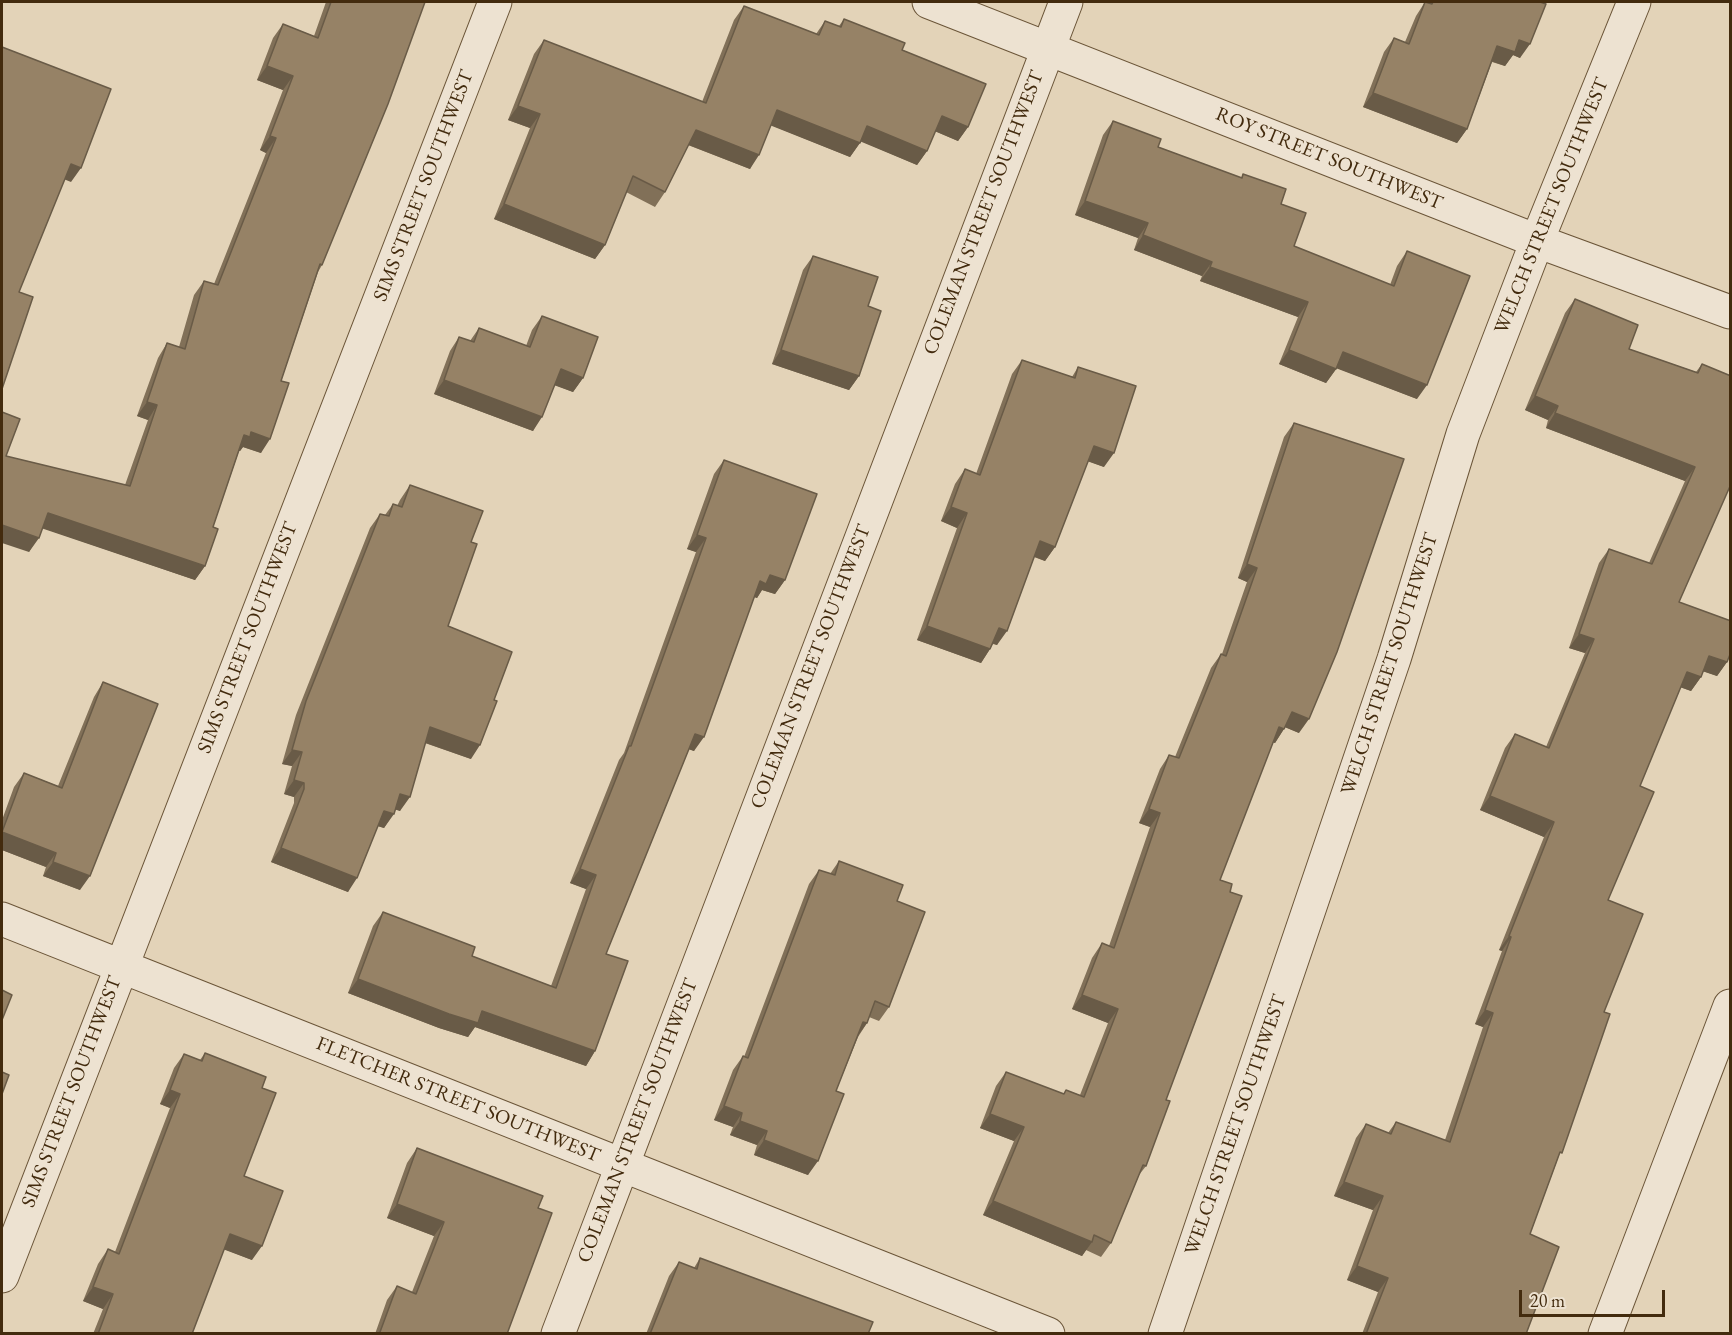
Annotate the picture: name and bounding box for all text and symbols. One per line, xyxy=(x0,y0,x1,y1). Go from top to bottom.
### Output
street label: SIMS STREET SOUTHWEST xyxy=(369,67,479,305)
street label: COLEMAN STREET SOUTHWEST xyxy=(919,68,1049,358)
street label: WELCH STREET SOUTHWEST xyxy=(1490,75,1614,337)
street label: ROY STREET SOUTHWEST xyxy=(1212,102,1446,216)
street label: SIMS STREET SOUTHWEST xyxy=(193,519,303,757)
street label: COLEMAN STREET SOUTHWEST xyxy=(746,522,876,812)
street label: WELCH STREET SOUTHWEST xyxy=(1336,530,1444,798)
street label: SIMS STREET SOUTHWEST xyxy=(17,973,127,1211)
street label: COLEMAN STREET SOUTHWEST xyxy=(573,976,703,1266)
street label: WELCH STREET SOUTHWEST xyxy=(1180,992,1292,1258)
street label: FLETCHER STREET SOUTHWEST xyxy=(312,1032,604,1168)
scale bar xyxy=(1522,1278,1668,1316)
text: 20 m xyxy=(1530,1289,1565,1312)

